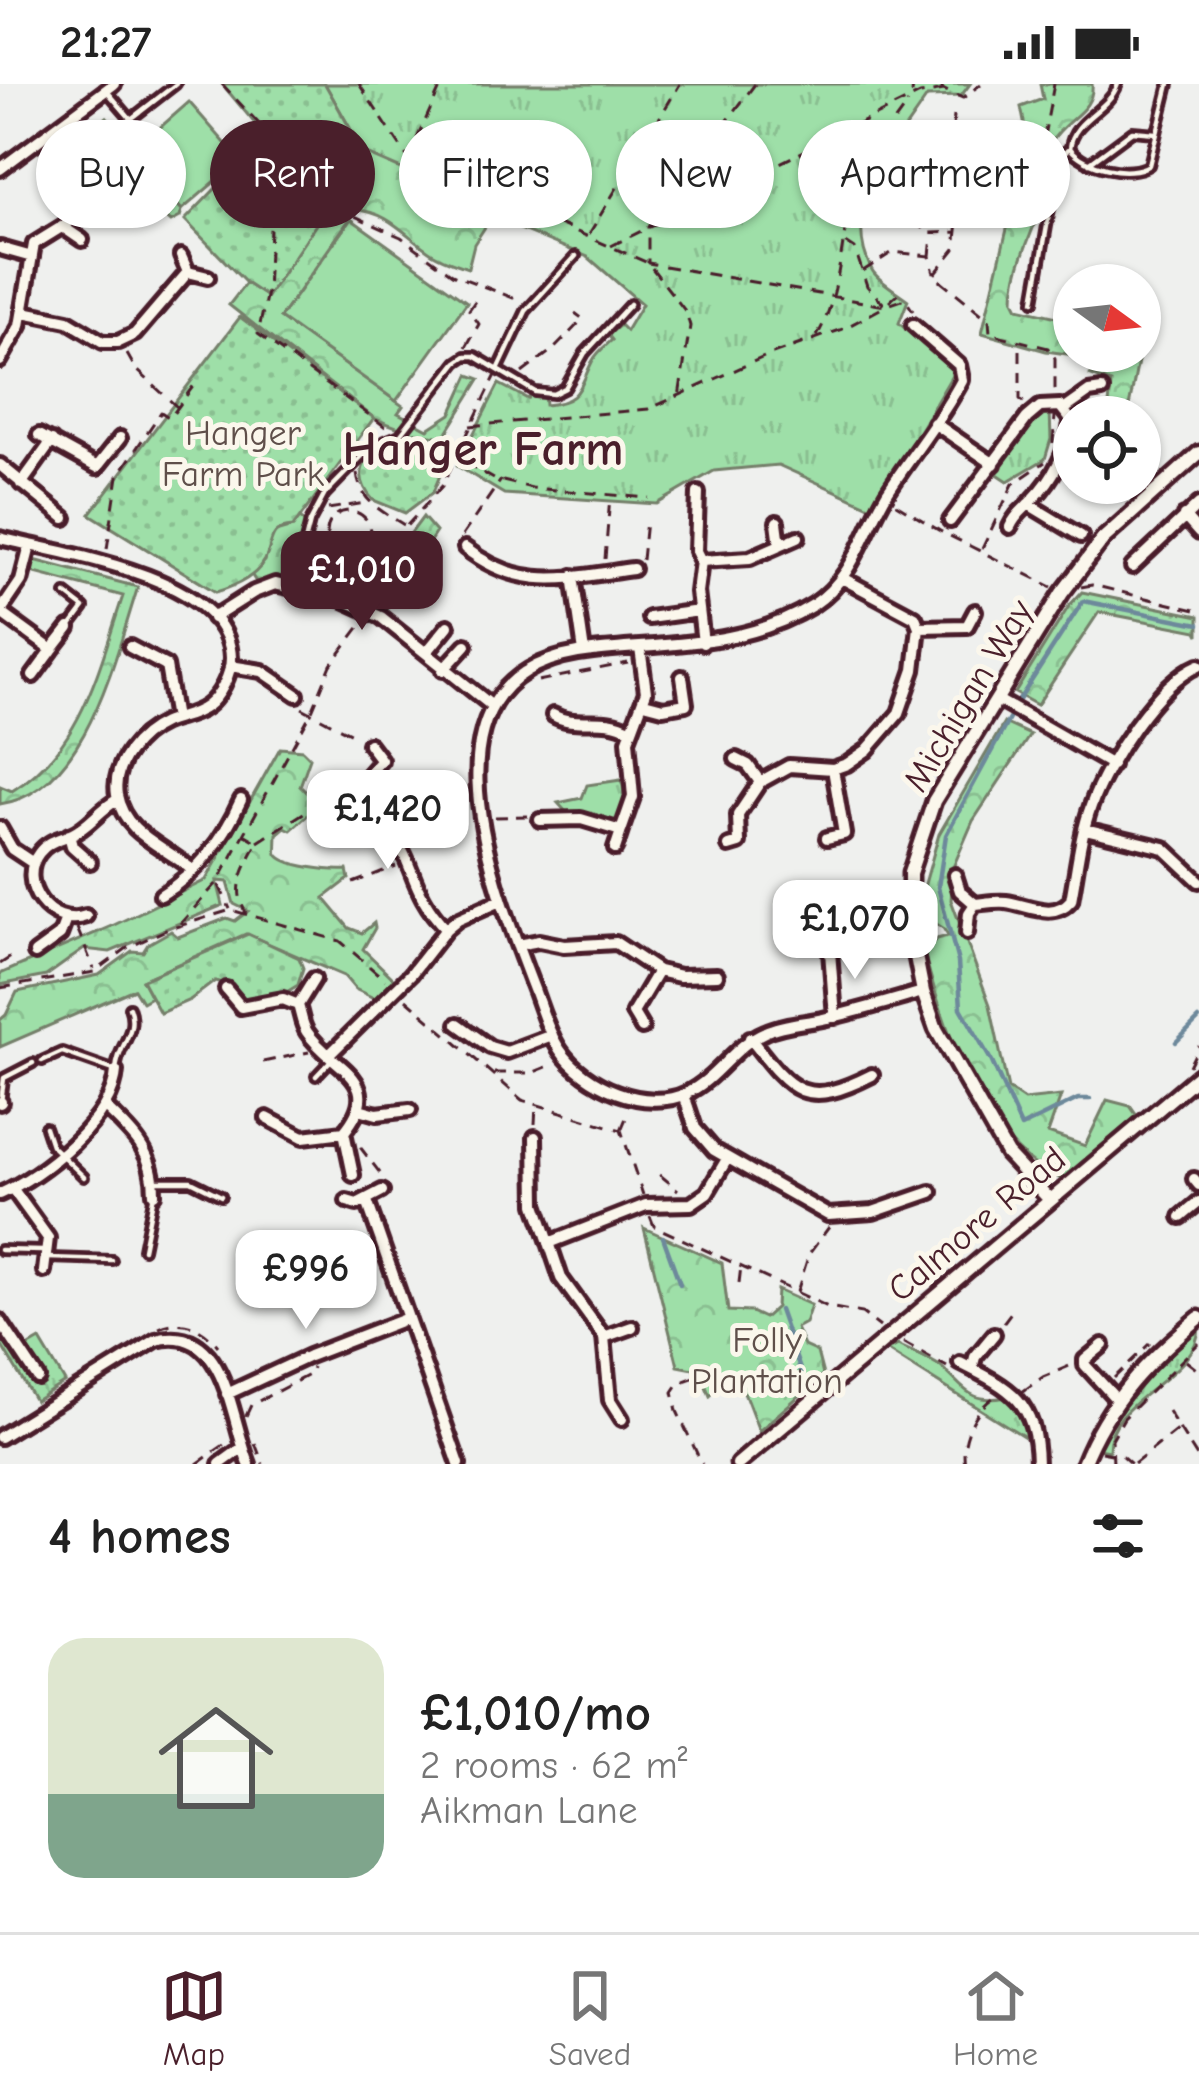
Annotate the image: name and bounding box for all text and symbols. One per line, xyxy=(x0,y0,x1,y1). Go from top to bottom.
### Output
text: 21:27 xyxy=(60,16,152,68)
chip: Buy xyxy=(36,120,186,228)
chip: Rent xyxy=(210,120,375,228)
chip: Filters xyxy=(399,120,592,228)
chip: New xyxy=(616,120,774,228)
chip: Apartment xyxy=(798,120,1070,228)
north arrow xyxy=(1053,264,1161,372)
map controls xyxy=(1053,264,1161,504)
button: locate xyxy=(1053,396,1161,504)
park label: Hanger Farm Park xyxy=(162,413,325,495)
district label: Hanger Farm xyxy=(343,422,623,477)
pin: £1,010 xyxy=(264,531,460,633)
text: £1,010 xyxy=(308,547,416,592)
street label: Michigan Way xyxy=(895,592,1042,799)
pin: £1,420 xyxy=(290,770,486,872)
text: £1,420 xyxy=(334,786,442,831)
pin: £1,070 xyxy=(757,880,953,982)
text: £1,070 xyxy=(800,896,910,941)
street label: Calmore Road xyxy=(880,1138,1074,1310)
pin: £996 xyxy=(235,1230,377,1332)
text: £996 xyxy=(263,1246,349,1291)
park label: Folly Plantation xyxy=(691,1320,843,1402)
icon: filters xyxy=(1085,1503,1151,1569)
text: 4 homes xyxy=(48,1507,231,1566)
text: £1,010/mo xyxy=(420,1684,651,1743)
icon: home xyxy=(144,1686,288,1830)
text: 2 rooms · 62 m² xyxy=(420,1743,687,1788)
text: Aikman Lane xyxy=(420,1788,637,1833)
tab: Map xyxy=(161,1963,227,2073)
tab: Saved xyxy=(549,1963,631,2073)
tab: Home xyxy=(953,1963,1038,2073)

